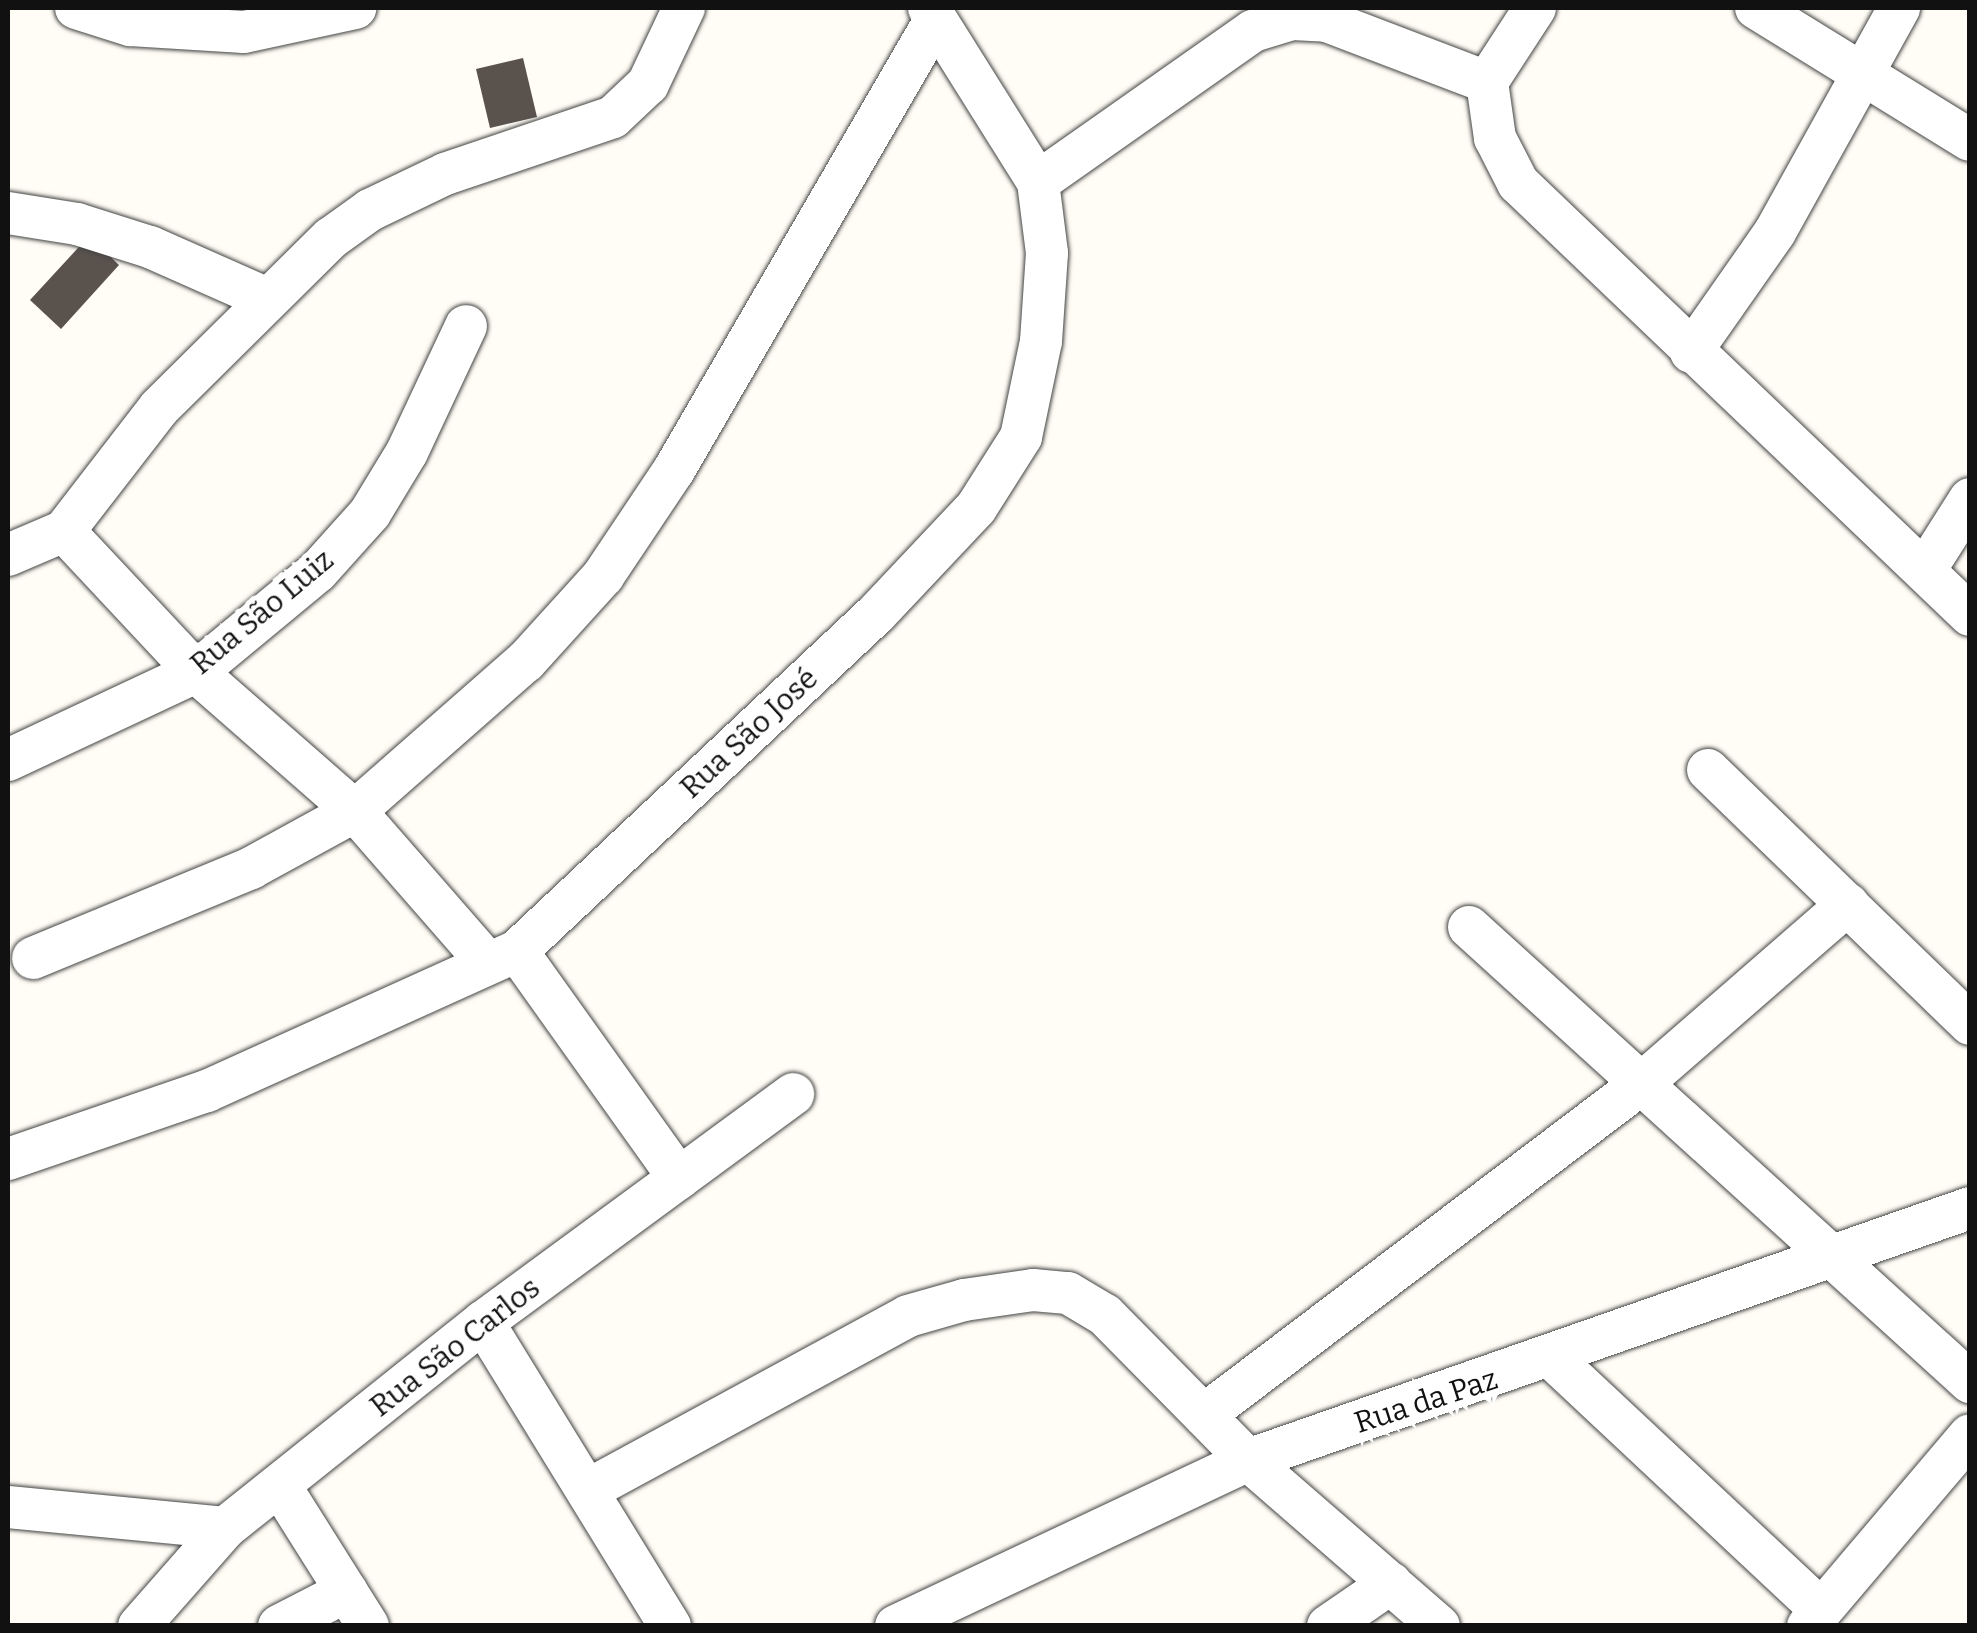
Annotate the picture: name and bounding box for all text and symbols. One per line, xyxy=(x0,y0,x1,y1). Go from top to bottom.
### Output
street label: Rua São Luiz xyxy=(183,542,341,682)
street label: Rua São José xyxy=(673,660,825,806)
street label: Rua São Carlos xyxy=(363,1270,547,1424)
street label: Rua da Paz xyxy=(1350,1361,1502,1441)

